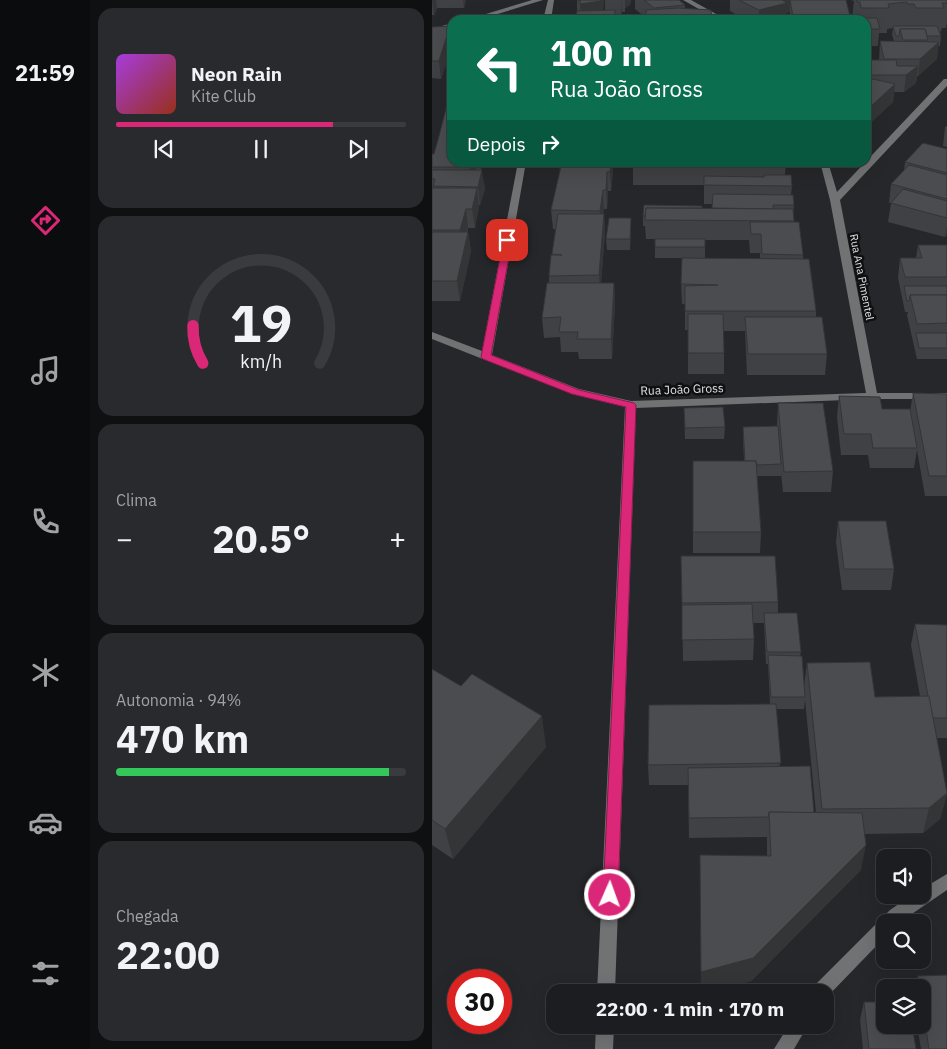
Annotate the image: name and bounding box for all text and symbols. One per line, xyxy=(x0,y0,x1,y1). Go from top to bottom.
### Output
text: 100 m xyxy=(550,30,653,76)
icon: left xyxy=(467,35,532,100)
text: 21:59 xyxy=(15,58,75,87)
text: Neon Rain xyxy=(191,62,282,86)
text: Rua João Gross xyxy=(550,74,703,103)
text: Kite Club xyxy=(191,86,256,106)
icon: right xyxy=(536,130,564,158)
text: Depois xyxy=(467,132,526,156)
icon: previous xyxy=(150,135,178,163)
icon: pause xyxy=(247,135,275,163)
icon: next xyxy=(344,135,372,163)
icon: directions xyxy=(28,203,63,238)
pin xyxy=(486,219,528,261)
icon: arrive xyxy=(493,226,521,254)
street label: Rua Ana Pimentel xyxy=(847,233,877,321)
text: 19 xyxy=(230,289,292,356)
text: km/h xyxy=(240,350,282,373)
icon: music xyxy=(28,353,63,388)
street label: Rua João Gross xyxy=(640,380,724,398)
text: Clima xyxy=(116,490,157,510)
icon: phone xyxy=(28,504,63,539)
text: 20.5° xyxy=(212,514,310,563)
text: − xyxy=(116,520,133,557)
text: + xyxy=(389,520,406,557)
icon: climate xyxy=(28,655,63,690)
text: Autonomia · 94% xyxy=(116,690,241,710)
text: 470 km xyxy=(116,714,249,763)
icon: car xyxy=(28,805,63,840)
map controls xyxy=(876,849,931,1034)
button: sound xyxy=(876,849,931,904)
position arrow xyxy=(583,868,635,920)
text: Chegada xyxy=(116,906,179,926)
button: search xyxy=(876,914,931,969)
text: 22:00 xyxy=(116,930,220,979)
icon: filters xyxy=(28,956,63,991)
speed limit sign: 30 xyxy=(447,969,512,1034)
button: layers xyxy=(876,979,931,1034)
text: 22:00 · 1 min · 170 m xyxy=(596,997,784,1021)

